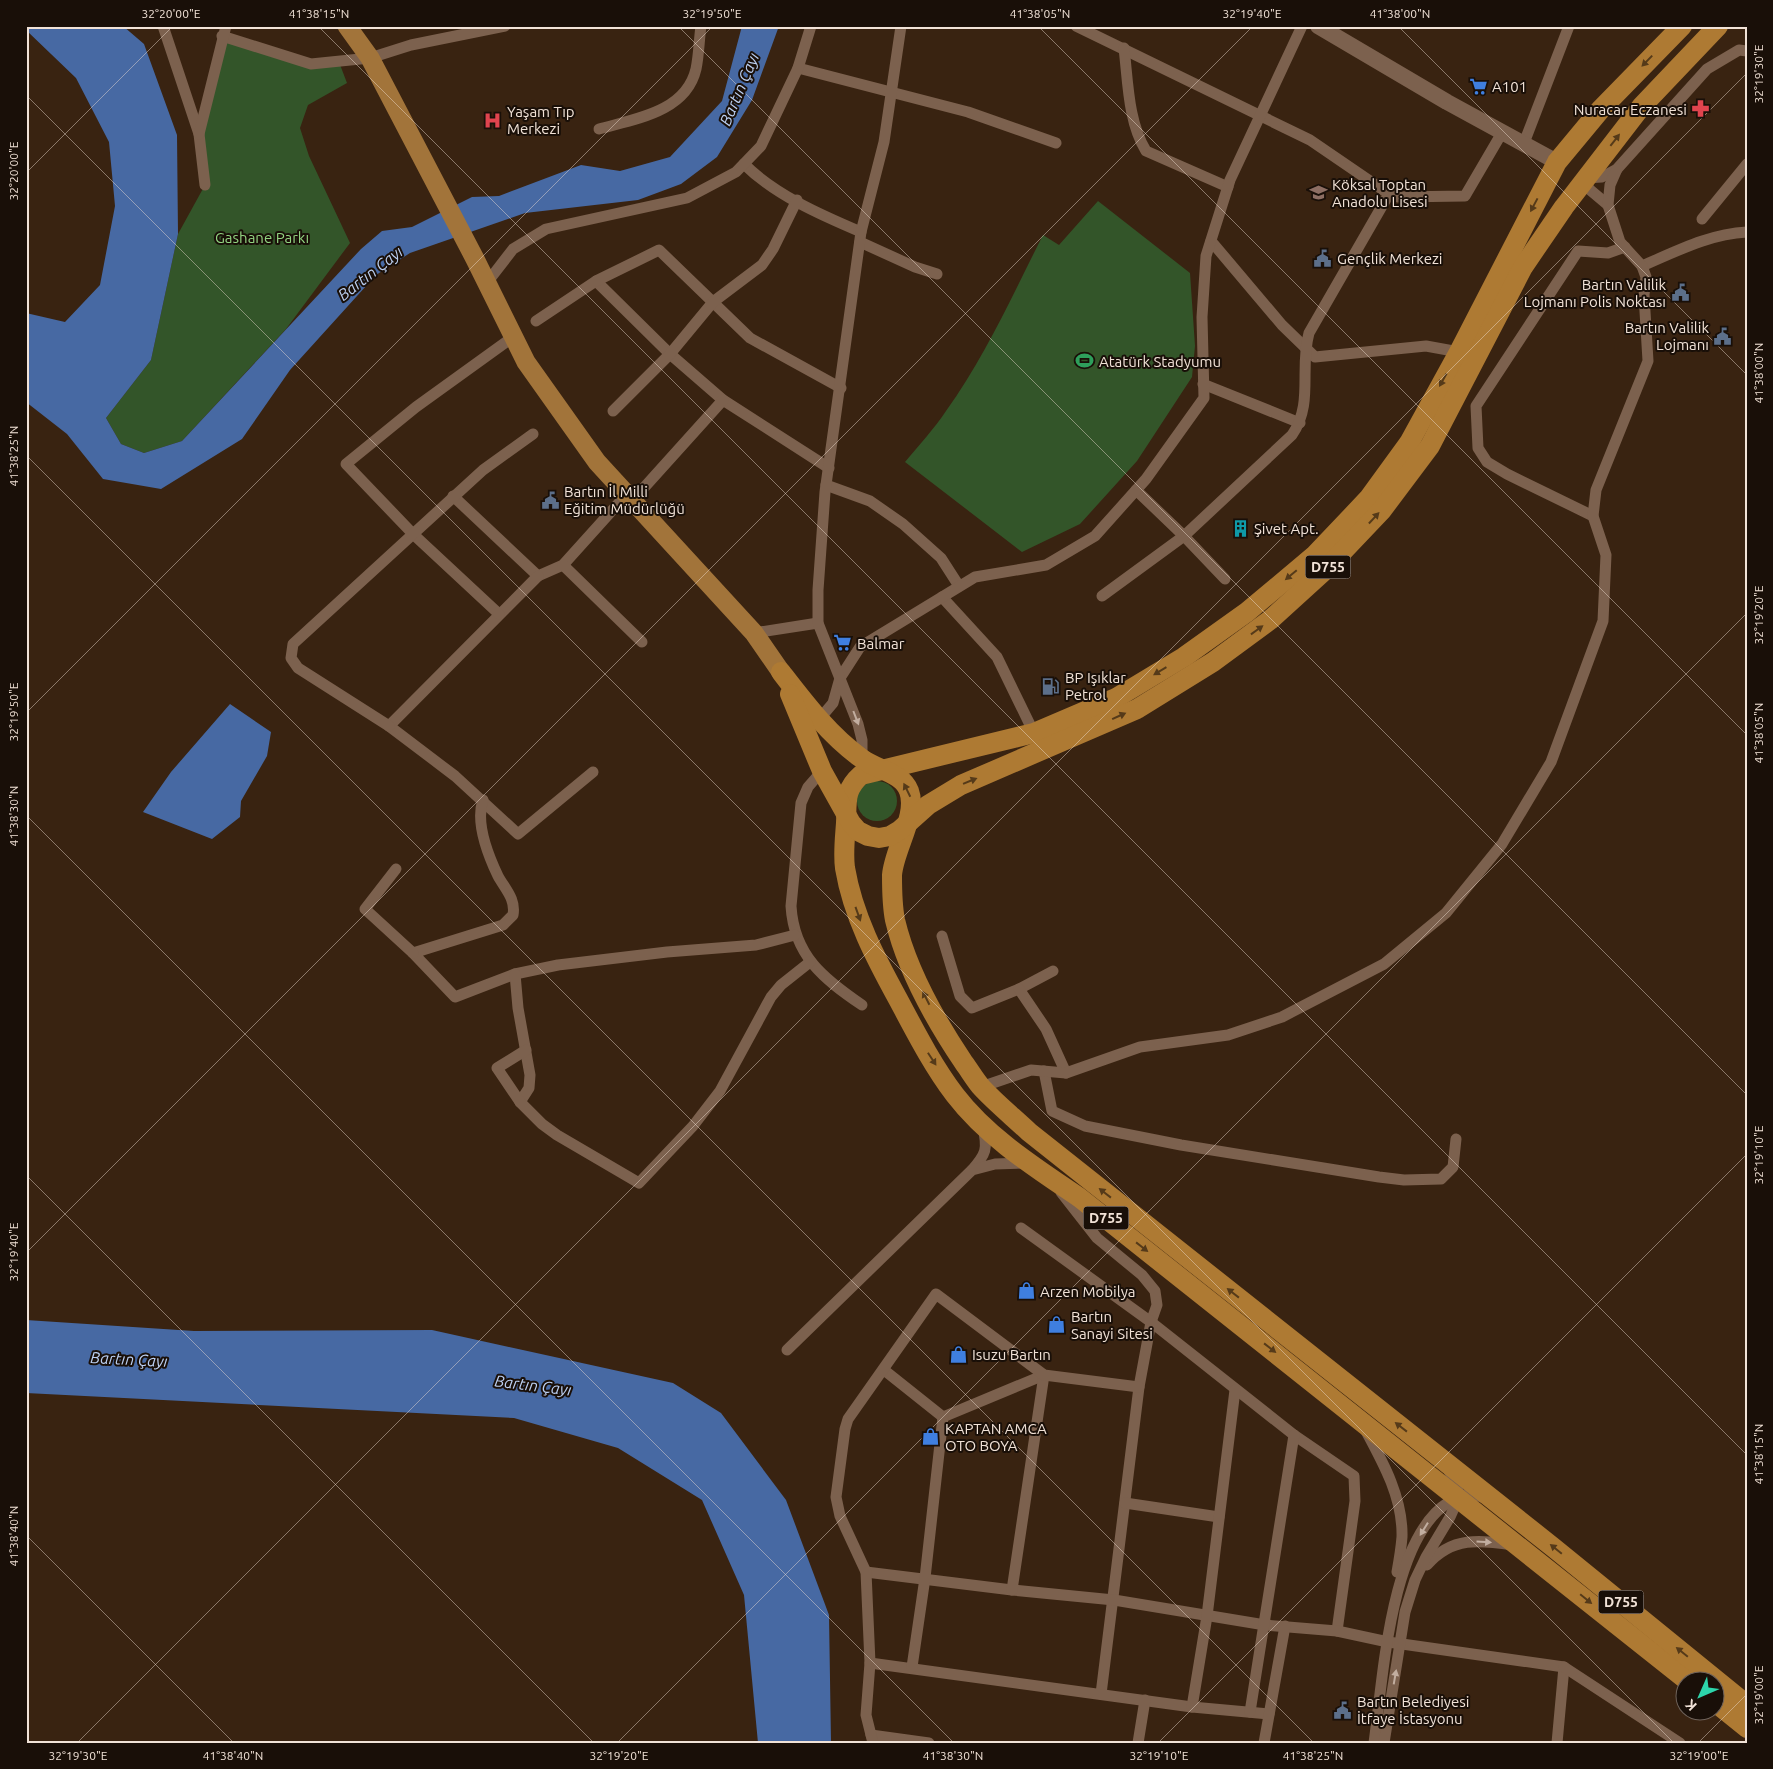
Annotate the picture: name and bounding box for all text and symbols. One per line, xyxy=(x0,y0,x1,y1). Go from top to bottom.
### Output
text: 32°20'00"E xyxy=(142,7,201,20)
text: 41°38'15"N xyxy=(289,7,349,20)
text: 32°19'50"E xyxy=(683,7,742,20)
text: 41°38'05"N xyxy=(1010,7,1070,20)
text: 32°19'40"E xyxy=(1223,7,1282,20)
text: 41°38'00"N xyxy=(1370,7,1430,20)
text: 32°19'30"E xyxy=(1752,44,1765,103)
water label: Bartın Çayı xyxy=(716,50,762,128)
one-way arrow xyxy=(1642,55,1654,67)
supermarket icon: A101 xyxy=(1468,76,1488,96)
place label: A101 xyxy=(1492,78,1527,95)
pharmacy icon: Nuracar Eczanesi xyxy=(1691,99,1711,119)
place label: Nuracar Eczanesi xyxy=(1574,101,1687,118)
place label: Yaşam Tıp Merkezi xyxy=(507,103,575,137)
hospital icon: Yaşam Tıp Merkezi xyxy=(483,110,503,130)
one-way arrow xyxy=(1610,134,1621,147)
text: 32°20'00"E xyxy=(7,141,20,200)
place label: Köksal Toptan Anadolu Lisesi xyxy=(1332,176,1428,210)
school or university icon: Köksal Toptan Anadolu Lisesi xyxy=(1308,183,1328,203)
one-way arrow xyxy=(1530,198,1539,211)
park label: Gashane Parkı xyxy=(215,229,309,246)
water label: Bartın Çayı xyxy=(334,242,406,304)
public building icon: Gençlik Merkezi xyxy=(1313,248,1333,268)
place label: Gençlik Merkezi xyxy=(1337,250,1443,267)
place label: Bartın Valilik Lojmanı Polis Noktası xyxy=(1524,276,1666,310)
public building icon: Bartın Valilik Lojmanı Polis Noktası xyxy=(1670,283,1690,303)
place label: Bartın Valilik Lojmanı xyxy=(1625,319,1709,353)
public building icon: Bartın Valilik Lojmanı xyxy=(1713,326,1733,346)
text: 41°38'00"N xyxy=(1752,343,1765,403)
sports icon: Atatürk Stadyumu xyxy=(1075,351,1095,371)
place label: Atatürk Stadyumu xyxy=(1099,353,1221,370)
one-way arrow xyxy=(1439,373,1448,387)
text: 41°38'25"N xyxy=(7,426,20,486)
place label: Bartın İl Milli Eğitim Müdürlüğü xyxy=(564,483,685,517)
public building icon: Bartın İl Milli Eğitim Müdürlüğü xyxy=(540,490,560,510)
one-way arrow xyxy=(1368,512,1380,524)
building icon: Şivet Apt. xyxy=(1230,518,1250,538)
place label: Şivet Apt. xyxy=(1254,520,1319,537)
road number: D755 xyxy=(1306,556,1350,578)
one-way arrow xyxy=(1284,570,1297,581)
text: 32°19'20"E xyxy=(1752,585,1765,644)
one-way arrow xyxy=(1250,625,1263,635)
supermarket icon: Balmar xyxy=(833,633,853,653)
place label: Balmar xyxy=(857,635,905,652)
one-way arrow xyxy=(1153,667,1166,676)
place label: BP Işıklar Petrol xyxy=(1065,669,1126,703)
fuel station icon: BP Işıklar Petrol xyxy=(1041,676,1061,696)
text: 32°19'50"E xyxy=(7,682,20,741)
text: 41°38'05"N xyxy=(1752,703,1765,763)
one-way arrow xyxy=(852,711,860,725)
one-way arrow xyxy=(1112,712,1127,721)
one-way arrow xyxy=(963,777,978,785)
one-way arrow xyxy=(903,783,911,797)
text: 41°38'30"N xyxy=(7,786,20,846)
one-way arrow xyxy=(855,907,862,922)
one-way arrow xyxy=(922,991,930,1006)
one-way arrow xyxy=(927,1052,937,1065)
text: 32°19'10"E xyxy=(1752,1125,1765,1184)
one-way arrow xyxy=(1099,1187,1112,1198)
road number: D755 xyxy=(1084,1206,1128,1230)
text: 32°19'40"E xyxy=(7,1222,20,1281)
one-way arrow xyxy=(1135,1242,1148,1253)
shop icon: Arzen Mobilya xyxy=(1016,1281,1036,1301)
place label: Arzen Mobilya xyxy=(1040,1283,1136,1300)
one-way arrow xyxy=(1226,1288,1239,1299)
place label: Bartın Sanayi Sitesi xyxy=(1071,1308,1153,1342)
shop icon: Bartın Sanayi Sitesi xyxy=(1047,1315,1067,1335)
one-way arrow xyxy=(1263,1342,1276,1353)
shop icon: Isuzu Bartın xyxy=(948,1344,968,1364)
place label: Isuzu Bartın xyxy=(972,1346,1051,1363)
water label: Bartın Çayı xyxy=(90,1348,168,1370)
water label: Bartın Çayı xyxy=(494,1371,572,1399)
place label: KAPTAN AMCA OTO BOYA xyxy=(945,1420,1047,1454)
one-way arrow xyxy=(1395,1421,1408,1432)
text: 41°38'15"N xyxy=(1752,1424,1765,1484)
shop icon: KAPTAN AMCA OTO BOYA xyxy=(921,1427,941,1447)
text: 41°38'40"N xyxy=(7,1506,20,1566)
one-way arrow xyxy=(1419,1523,1429,1536)
one-way arrow xyxy=(1477,1538,1493,1546)
one-way arrow xyxy=(1550,1544,1563,1555)
road number: D755 xyxy=(1598,1590,1644,1614)
one-way arrow xyxy=(1580,1593,1593,1604)
one-way arrow xyxy=(1676,1647,1688,1658)
text: 32°19'00"E xyxy=(1752,1665,1765,1724)
one-way arrow xyxy=(1392,1669,1400,1685)
north arrow xyxy=(1676,1672,1726,1722)
place label: Bartın Belediyesi İtfaye İstasyonu xyxy=(1357,1693,1470,1727)
text: K xyxy=(1681,1696,1700,1714)
public building icon: Bartın Belediyesi İtfaye İstasyonu xyxy=(1333,1700,1353,1720)
text: 32°19'30"E xyxy=(49,1749,108,1762)
text: 41°38'40"N xyxy=(203,1749,263,1762)
text: 32°19'20"E xyxy=(590,1749,649,1762)
text: 41°38'30"N xyxy=(923,1749,983,1762)
text: 32°19'10"E xyxy=(1130,1749,1189,1762)
text: 41°38'25"N xyxy=(1283,1749,1343,1762)
text: 32°19'00"E xyxy=(1670,1749,1729,1762)

